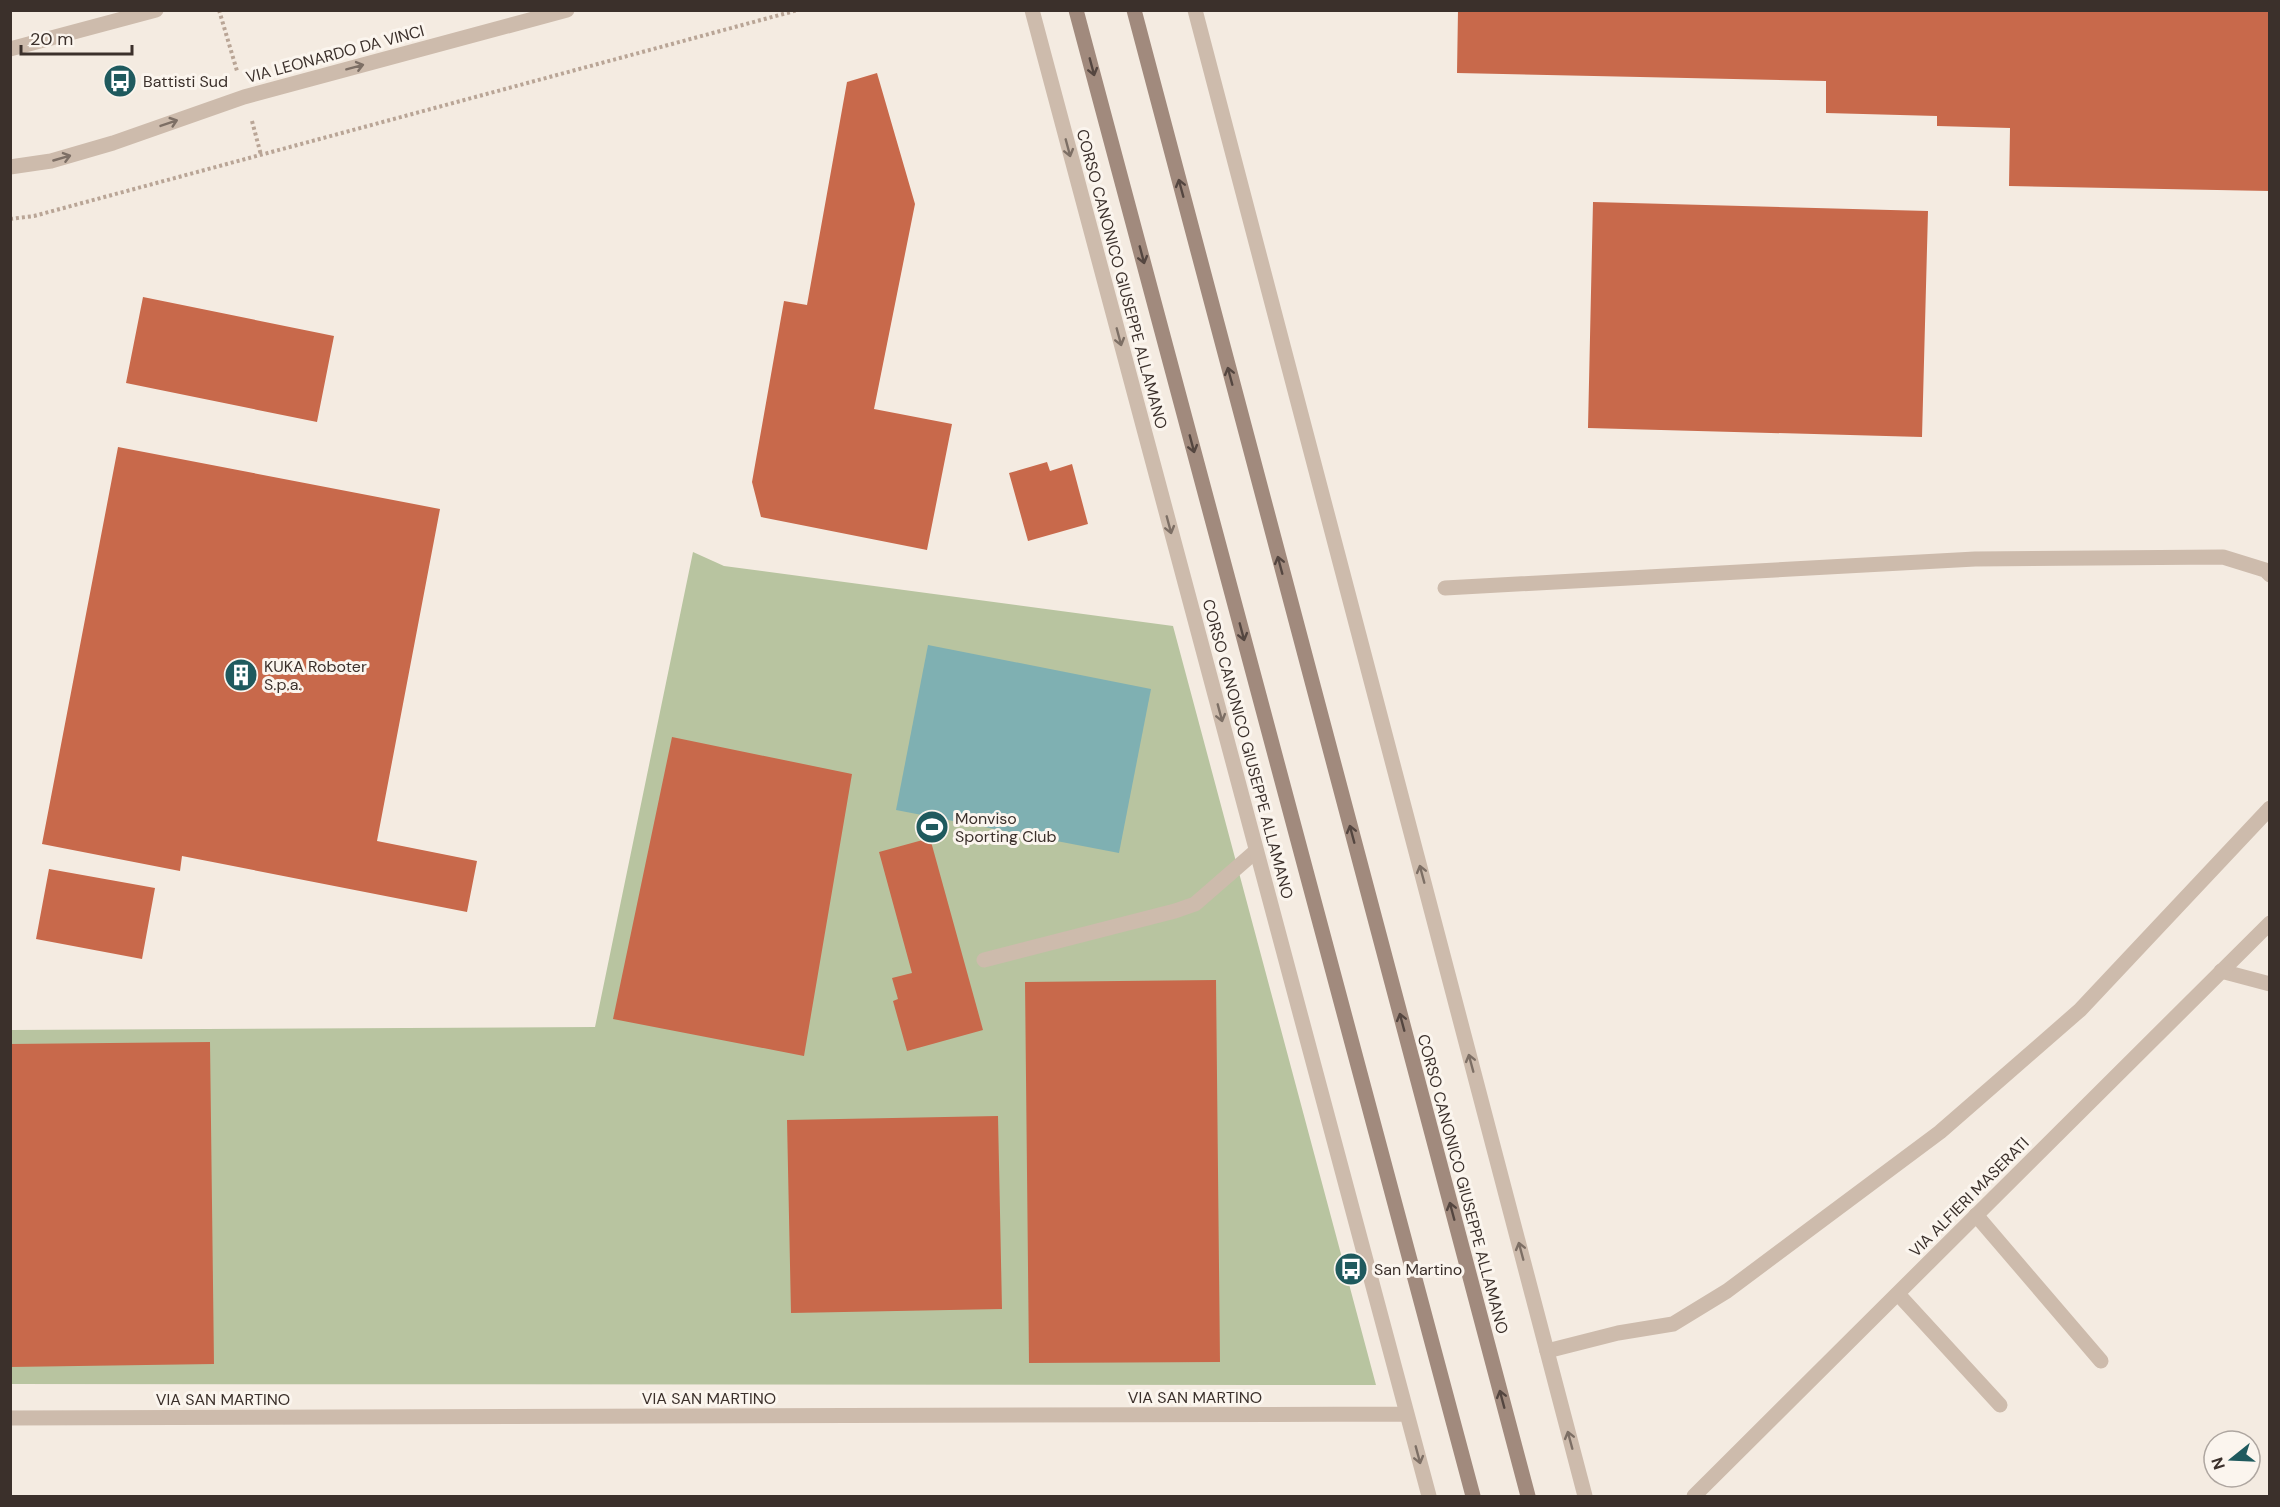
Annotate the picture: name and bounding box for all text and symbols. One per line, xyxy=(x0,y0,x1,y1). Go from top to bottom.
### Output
scale bar xyxy=(21,18,132,56)
street label: VIA LEONARDO DA VINCI xyxy=(244,20,426,88)
text: 20 m xyxy=(30,27,73,51)
one-way arrow xyxy=(1086,57,1098,76)
one-way arrow xyxy=(345,61,364,72)
bus stop icon: Battisti Sud xyxy=(102,63,138,99)
place label: Battisti Sud xyxy=(143,71,228,92)
one-way arrow xyxy=(159,117,177,128)
street label: CORSO CANONICO GIUSEPPE ALLAMANO xyxy=(1072,127,1172,431)
one-way arrow xyxy=(1063,138,1075,157)
one-way arrow xyxy=(53,151,72,163)
one-way arrow xyxy=(1174,179,1186,198)
one-way arrow xyxy=(1137,246,1148,265)
one-way arrow xyxy=(1114,327,1125,346)
one-way arrow xyxy=(1224,367,1236,386)
one-way arrow xyxy=(1187,434,1198,453)
one-way arrow xyxy=(1164,515,1176,534)
one-way arrow xyxy=(1274,556,1286,575)
street label: CORSO CANONICO GIUSEPPE ALLAMANO xyxy=(1198,597,1298,901)
one-way arrow xyxy=(1237,622,1249,641)
place label: KUKA Roboter S.p.a. xyxy=(264,656,367,695)
building icon: KUKA Roboter S.p.a. xyxy=(223,657,259,693)
one-way arrow xyxy=(1214,703,1226,722)
place label: Monviso Sporting Club xyxy=(955,808,1056,847)
sports icon: Monviso Sporting Club xyxy=(914,809,950,845)
one-way arrow xyxy=(1345,825,1357,844)
one-way arrow xyxy=(1415,865,1427,884)
one-way arrow xyxy=(1395,1013,1407,1032)
street label: CORSO CANONICO GIUSEPPE ALLAMANO xyxy=(1413,1032,1513,1336)
one-way arrow xyxy=(1465,1053,1476,1072)
street label: VIA ALFIERI MASERATI xyxy=(1905,1133,2033,1261)
one-way arrow xyxy=(1446,1202,1457,1221)
one-way arrow xyxy=(1514,1242,1526,1261)
bus stop icon: San Martino xyxy=(1333,1251,1369,1287)
place label: San Martino xyxy=(1374,1259,1462,1280)
street label: VIA SAN MARTINO xyxy=(1128,1387,1262,1408)
street label: VIA SAN MARTINO xyxy=(642,1388,776,1409)
street label: VIA SAN MARTINO xyxy=(156,1389,290,1410)
one-way arrow xyxy=(1496,1390,1507,1409)
north arrow xyxy=(2202,1429,2262,1489)
one-way arrow xyxy=(1564,1431,1575,1450)
one-way arrow xyxy=(1412,1445,1424,1464)
text: N xyxy=(2206,1455,2230,1472)

